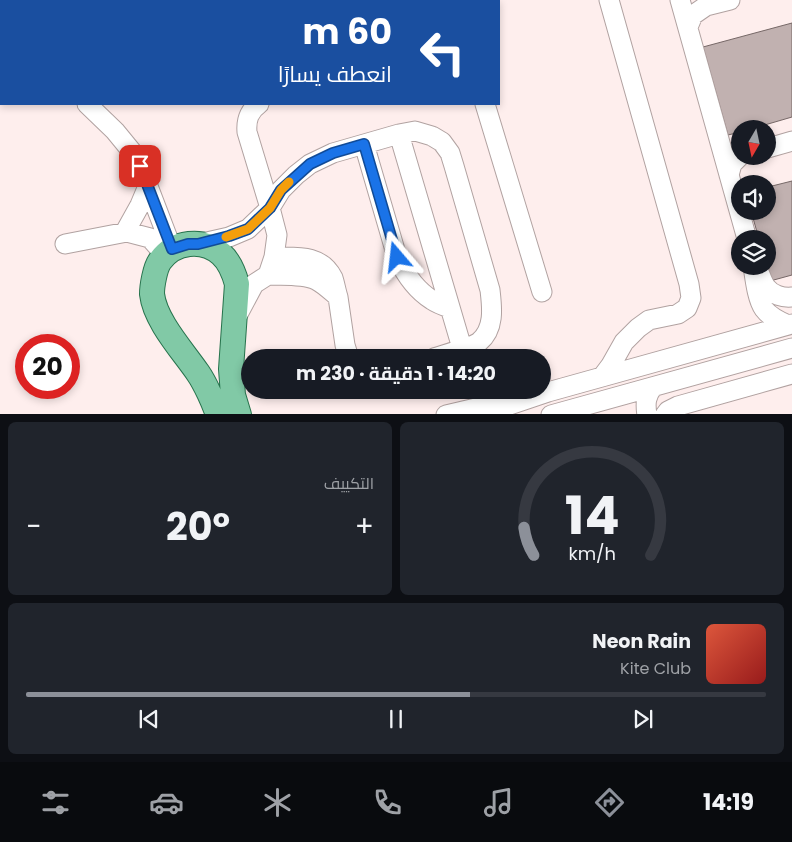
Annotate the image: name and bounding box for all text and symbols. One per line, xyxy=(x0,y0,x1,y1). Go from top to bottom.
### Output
text: 60 m xyxy=(302,7,392,56)
icon: left xyxy=(410,20,475,85)
text: انعطف يسارًا xyxy=(278,59,392,90)
north arrow xyxy=(731,120,776,165)
map controls xyxy=(731,120,776,275)
pin xyxy=(119,145,161,187)
icon: arrive xyxy=(126,152,154,180)
button: sound xyxy=(731,175,776,220)
position arrow xyxy=(370,230,422,282)
button: layers xyxy=(731,230,776,275)
speed limit sign: 20 xyxy=(15,334,80,399)
text: 14:20 · 1 دقيقة · 230 m xyxy=(296,360,496,387)
text: التكييف xyxy=(324,472,374,495)
text: 14 xyxy=(565,479,619,552)
text: 20° xyxy=(166,500,230,553)
text: − xyxy=(26,507,41,546)
text: + xyxy=(355,507,374,546)
text: km/h xyxy=(568,541,616,566)
text: Neon Rain xyxy=(592,628,691,655)
text: Kite Club xyxy=(620,657,691,680)
icon: previous xyxy=(135,705,163,733)
icon: pause xyxy=(382,705,410,733)
icon: next xyxy=(629,705,657,733)
icon: filters xyxy=(38,785,73,820)
icon: car xyxy=(149,785,184,820)
icon: climate xyxy=(260,785,295,820)
icon: phone xyxy=(370,785,405,820)
icon: music xyxy=(481,785,516,820)
icon: directions xyxy=(592,785,627,820)
text: 14:19 xyxy=(703,787,754,818)

